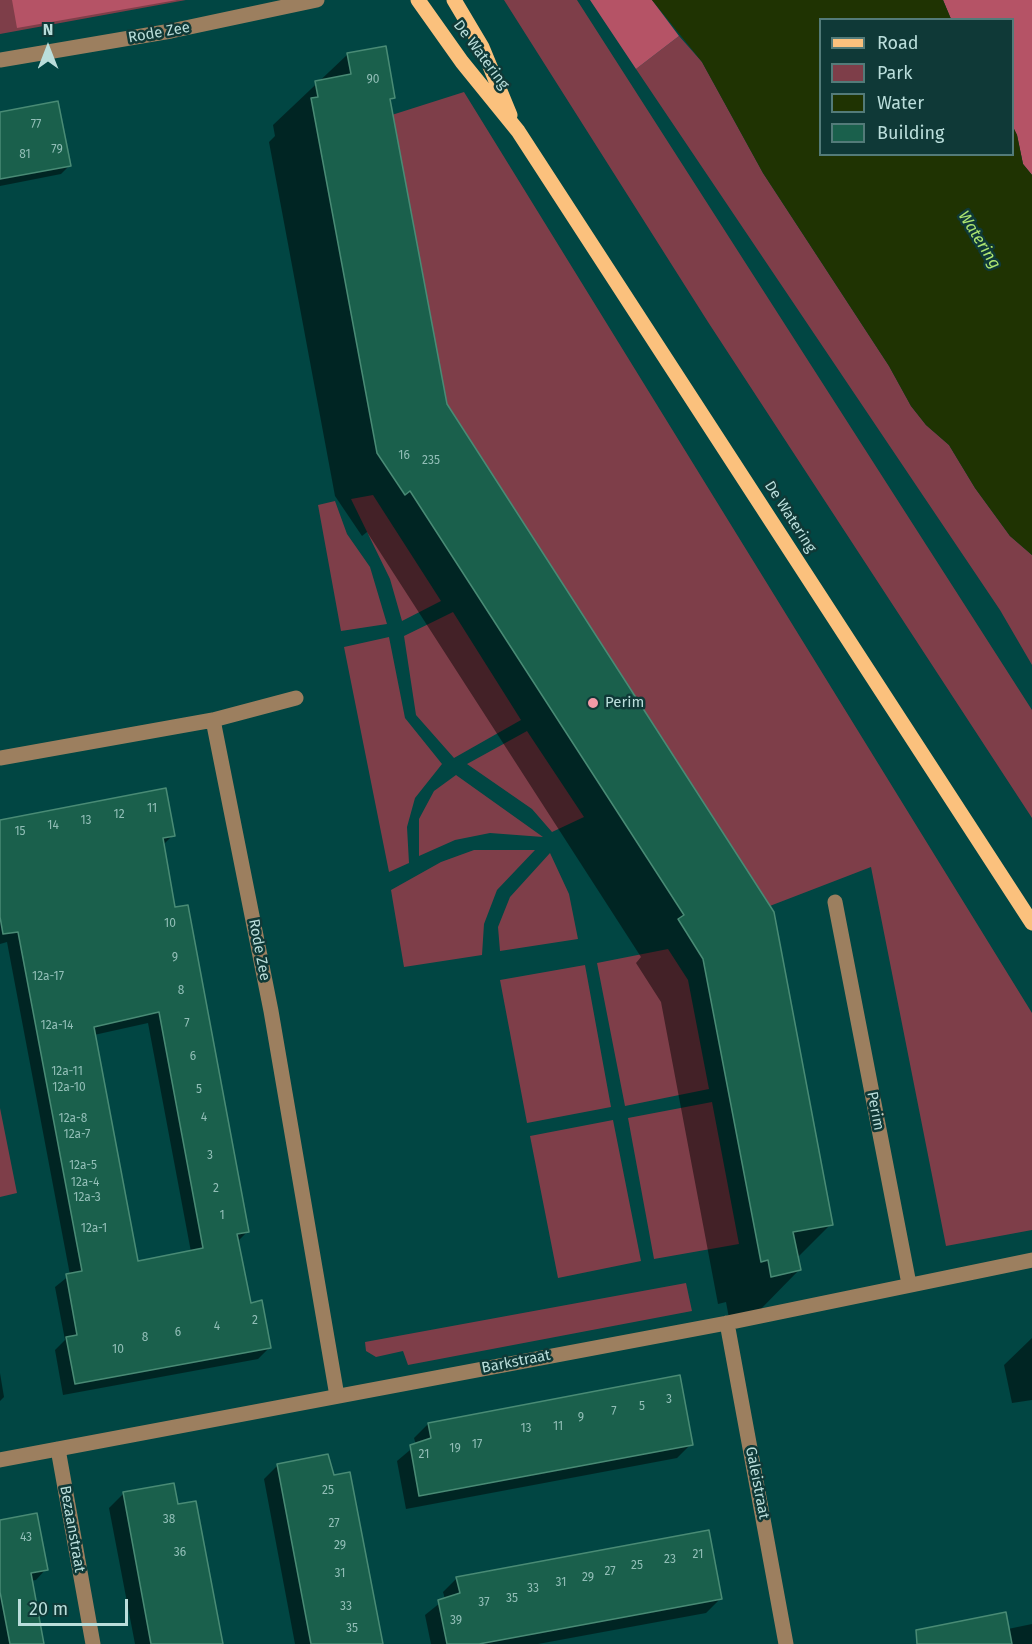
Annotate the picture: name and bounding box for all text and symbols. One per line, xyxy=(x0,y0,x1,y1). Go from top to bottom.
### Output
street label: De Watering xyxy=(449,17,513,93)
north arrow xyxy=(18,18,78,78)
legend xyxy=(819,18,1014,156)
street label: Rode Zee xyxy=(127,19,191,47)
text: N xyxy=(43,20,53,39)
text: Road xyxy=(877,32,919,54)
text: Park xyxy=(877,62,912,84)
house number: 90 xyxy=(367,73,379,87)
text: Water xyxy=(877,92,924,114)
house number: 77 xyxy=(31,118,41,132)
text: Building xyxy=(877,122,944,144)
house number: 79 xyxy=(51,143,63,157)
house number: 81 xyxy=(19,148,31,162)
water label: Watering xyxy=(954,207,1004,273)
house number: 16 xyxy=(398,449,410,463)
house number: 235 xyxy=(422,454,440,468)
street label: De Watering xyxy=(760,478,820,556)
place label: Perim xyxy=(605,694,644,712)
marker: Perim xyxy=(586,696,600,710)
house number: 11 xyxy=(147,802,157,816)
house number: 12 xyxy=(113,808,125,822)
house number: 13 xyxy=(80,814,92,828)
house number: 14 xyxy=(47,819,59,833)
house number: 15 xyxy=(14,825,26,839)
house number: 10 xyxy=(164,917,176,931)
street label: Rode Zee xyxy=(244,918,274,982)
house number: 9 xyxy=(172,951,178,965)
house number: 12a-17 xyxy=(32,970,64,984)
house number: 8 xyxy=(178,984,184,998)
house number: 7 xyxy=(184,1017,190,1031)
house number: 12a-14 xyxy=(41,1019,73,1033)
house number: 6 xyxy=(190,1050,196,1064)
house number: 12a-11 xyxy=(51,1065,83,1079)
house number: 12a-10 xyxy=(52,1081,86,1095)
house number: 5 xyxy=(196,1083,202,1097)
street label: Perim xyxy=(862,1090,888,1132)
house number: 4 xyxy=(201,1111,207,1125)
house number: 12a-8 xyxy=(59,1112,87,1126)
house number: 12a-7 xyxy=(64,1128,90,1142)
house number: 3 xyxy=(207,1149,213,1163)
house number: 12a-5 xyxy=(69,1159,97,1173)
house number: 12a-4 xyxy=(71,1176,99,1190)
house number: 2 xyxy=(213,1182,219,1196)
house number: 12a-3 xyxy=(73,1191,101,1205)
house number: 1 xyxy=(219,1209,225,1223)
house number: 12a-1 xyxy=(81,1222,107,1236)
house number: 2 xyxy=(252,1314,258,1328)
house number: 4 xyxy=(214,1320,220,1334)
house number: 6 xyxy=(175,1326,181,1340)
house number: 8 xyxy=(142,1331,148,1345)
house number: 10 xyxy=(112,1343,124,1357)
street label: Barkstraat xyxy=(480,1346,552,1378)
house number: 3 xyxy=(666,1393,672,1407)
house number: 5 xyxy=(639,1400,645,1414)
house number: 7 xyxy=(611,1405,617,1419)
house number: 9 xyxy=(578,1411,584,1425)
house number: 11 xyxy=(553,1420,563,1434)
house number: 13 xyxy=(520,1422,532,1436)
house number: 17 xyxy=(472,1438,482,1452)
house number: 19 xyxy=(449,1442,461,1456)
street label: Galeistraat xyxy=(741,1445,773,1521)
house number: 21 xyxy=(419,1448,429,1462)
street label: Bezaanstraat xyxy=(56,1484,88,1574)
house number: 25 xyxy=(322,1484,334,1498)
house number: 38 xyxy=(163,1513,175,1527)
house number: 27 xyxy=(328,1517,340,1531)
house number: 43 xyxy=(20,1531,32,1545)
house number: 29 xyxy=(334,1539,346,1553)
house number: 36 xyxy=(174,1546,186,1560)
house number: 21 xyxy=(693,1548,703,1562)
house number: 23 xyxy=(664,1553,676,1567)
house number: 25 xyxy=(631,1559,643,1573)
house number: 27 xyxy=(604,1565,616,1579)
house number: 31 xyxy=(335,1567,345,1581)
house number: 29 xyxy=(582,1571,594,1585)
house number: 31 xyxy=(556,1576,566,1590)
house number: 33 xyxy=(527,1582,539,1596)
scale bar xyxy=(21,1587,130,1625)
house number: 35 xyxy=(506,1592,518,1606)
house number: 37 xyxy=(478,1596,490,1610)
text: 20 m xyxy=(29,1598,68,1620)
house number: 33 xyxy=(340,1600,352,1614)
house number: 39 xyxy=(450,1614,462,1628)
house number: 35 xyxy=(346,1622,358,1636)

